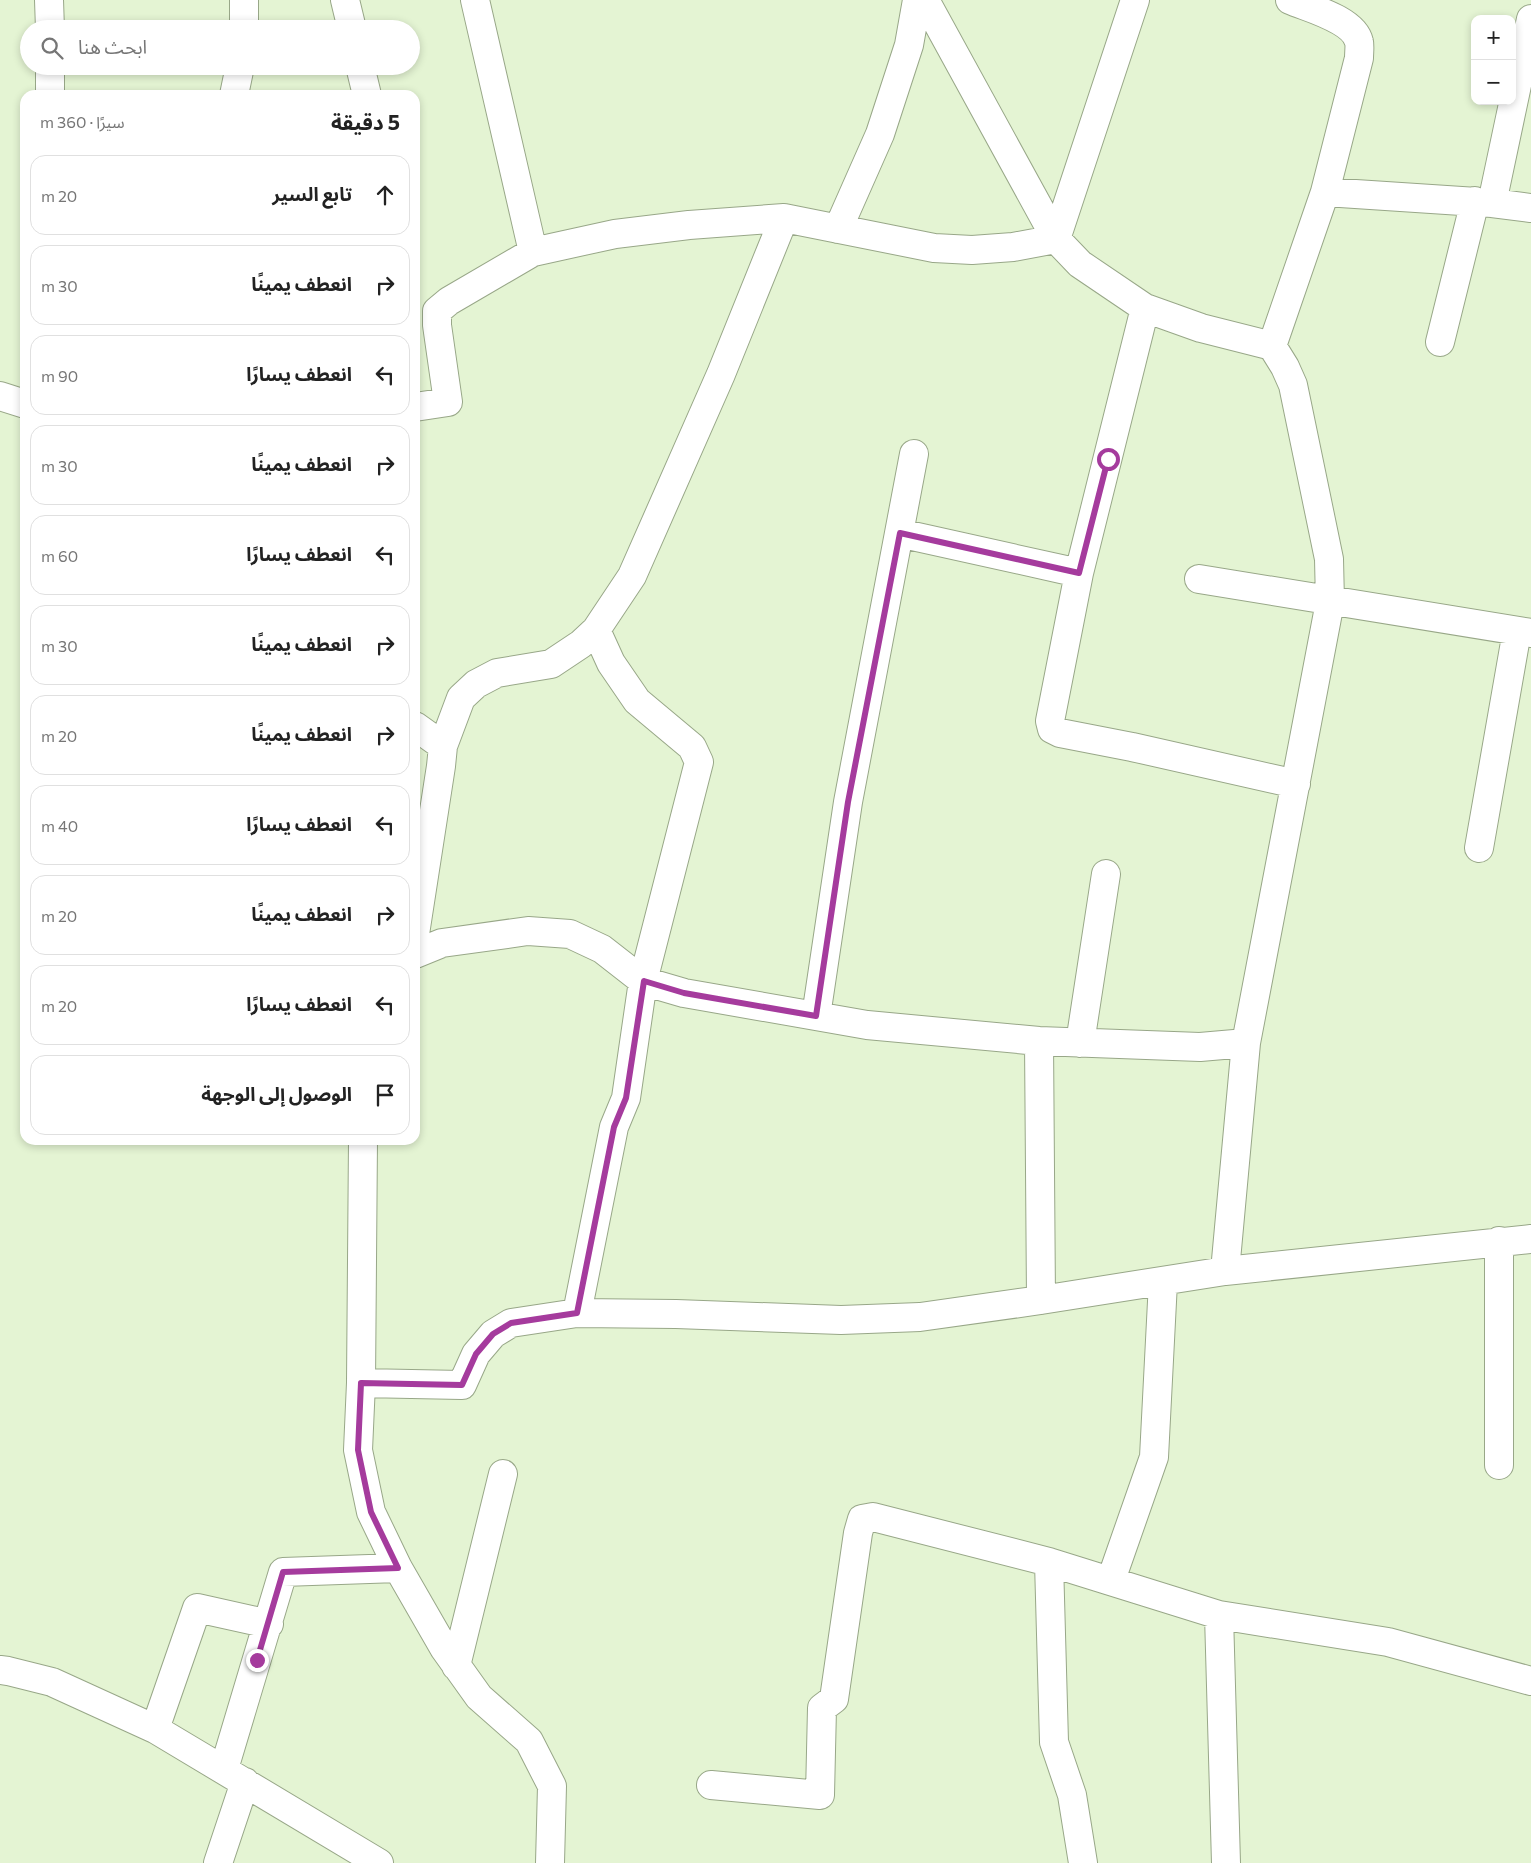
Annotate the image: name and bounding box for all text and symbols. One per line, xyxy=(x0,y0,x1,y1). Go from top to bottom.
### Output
map controls xyxy=(1471,15,1516,105)
button: + xyxy=(1471,15,1516,60)
search box xyxy=(20,20,420,75)
icon: search xyxy=(38,34,66,62)
text: ابحث هنا xyxy=(78,35,147,58)
button: − xyxy=(1471,60,1516,105)
text: 5 دقيقة xyxy=(331,109,400,134)
text: سيرًا · 360 m xyxy=(40,112,125,131)
icon: ahead xyxy=(371,181,399,209)
text: تابع السير xyxy=(272,182,352,205)
text: 20 m xyxy=(41,186,77,205)
icon: right xyxy=(371,271,399,299)
text: انعطف يمينًا xyxy=(251,272,352,295)
text: 30 m xyxy=(41,276,78,295)
icon: left xyxy=(371,361,399,389)
text: انعطف يسارًا xyxy=(246,362,352,385)
text: 90 m xyxy=(41,366,78,385)
route start xyxy=(1097,448,1120,471)
icon: right xyxy=(371,451,399,479)
text: انعطف يمينًا xyxy=(251,452,352,475)
text: 30 m xyxy=(41,456,78,475)
icon: left xyxy=(371,541,399,569)
text: انعطف يسارًا xyxy=(246,542,352,565)
text: 60 m xyxy=(41,546,78,565)
icon: right xyxy=(371,631,399,659)
text: انعطف يمينًا xyxy=(251,632,352,655)
text: 30 m xyxy=(41,636,78,655)
icon: right xyxy=(371,721,399,749)
text: انعطف يمينًا xyxy=(251,722,352,745)
text: 20 m xyxy=(41,726,77,745)
icon: left xyxy=(371,811,399,839)
text: انعطف يسارًا xyxy=(246,812,352,835)
text: 40 m xyxy=(41,816,78,835)
icon: right xyxy=(371,901,399,929)
text: انعطف يمينًا xyxy=(251,902,352,925)
text: 20 m xyxy=(41,906,77,925)
icon: left xyxy=(371,991,399,1019)
text: انعطف يسارًا xyxy=(246,992,352,1015)
text: 20 m xyxy=(41,996,77,1015)
icon: arrive xyxy=(371,1081,399,1109)
text: الوصول إلى الوجهة xyxy=(201,1082,352,1105)
route end xyxy=(246,1649,269,1672)

